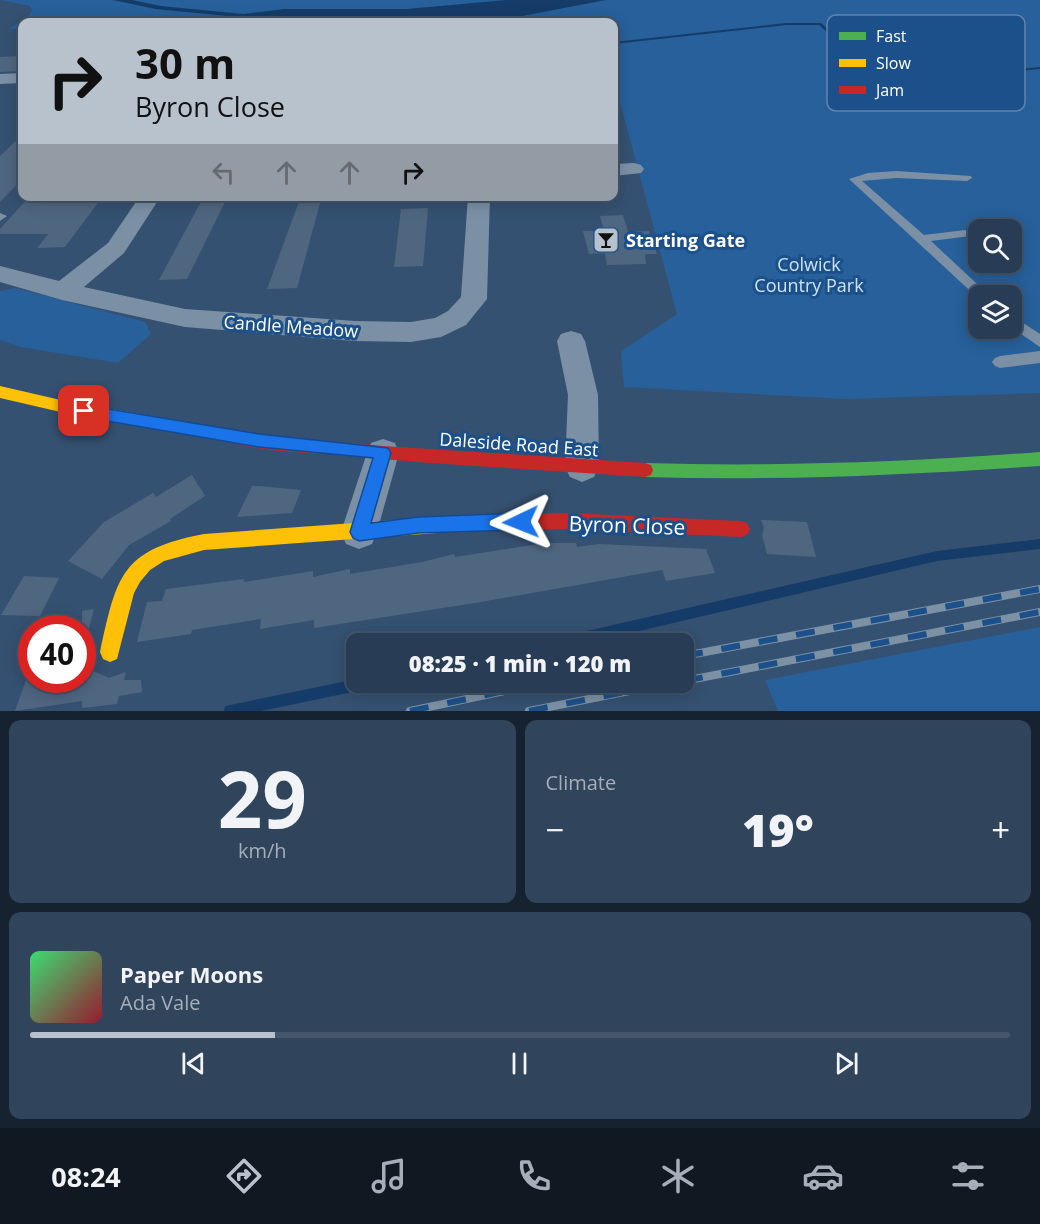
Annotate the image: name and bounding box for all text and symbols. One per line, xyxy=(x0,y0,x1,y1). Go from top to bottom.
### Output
legend xyxy=(827,15,1025,111)
text: Fast xyxy=(876,25,907,47)
text: 30 m xyxy=(135,34,235,91)
icon: right xyxy=(36,42,114,120)
text: Slow xyxy=(876,52,911,74)
text: Jam xyxy=(874,79,904,101)
text: Byron Close xyxy=(135,88,285,125)
icon: left xyxy=(207,156,240,189)
icon: ahead xyxy=(270,156,303,189)
icon: ahead xyxy=(333,156,366,189)
icon: right xyxy=(396,156,429,189)
map controls xyxy=(968,219,1022,339)
button: search xyxy=(968,219,1022,273)
bar icon: Starting Gate xyxy=(591,225,621,255)
place label: Starting Gate xyxy=(626,228,745,252)
park label: Colwick Country Park xyxy=(754,252,864,297)
button: layers xyxy=(968,285,1022,339)
street label: Candle Meadow xyxy=(223,309,359,343)
pin xyxy=(58,385,109,436)
icon: arrive xyxy=(67,394,100,427)
street label: Daleside Road East xyxy=(439,426,599,462)
position arrow xyxy=(489,490,553,554)
street label: Byron Close xyxy=(568,509,686,541)
speed limit sign: 40 xyxy=(18,615,96,693)
text: 08:25 · 1 min · 120 m xyxy=(409,648,631,678)
text: 29 xyxy=(218,745,307,851)
text: Climate xyxy=(546,769,616,796)
text: 19° xyxy=(742,799,814,860)
text: − xyxy=(546,807,564,852)
text: + xyxy=(991,807,1010,852)
text: km/h xyxy=(238,837,287,864)
text: Paper Moons xyxy=(120,959,263,989)
text: Ada Vale xyxy=(120,989,201,1016)
icon: previous xyxy=(177,1047,210,1080)
icon: pause xyxy=(503,1047,536,1080)
icon: next xyxy=(830,1047,863,1080)
icon: directions xyxy=(223,1155,265,1197)
icon: music xyxy=(368,1155,410,1197)
icon: phone xyxy=(513,1155,555,1197)
icon: climate xyxy=(657,1155,699,1197)
icon: car xyxy=(802,1155,844,1197)
icon: filters xyxy=(947,1155,989,1197)
text: 08:24 xyxy=(51,1158,121,1195)

